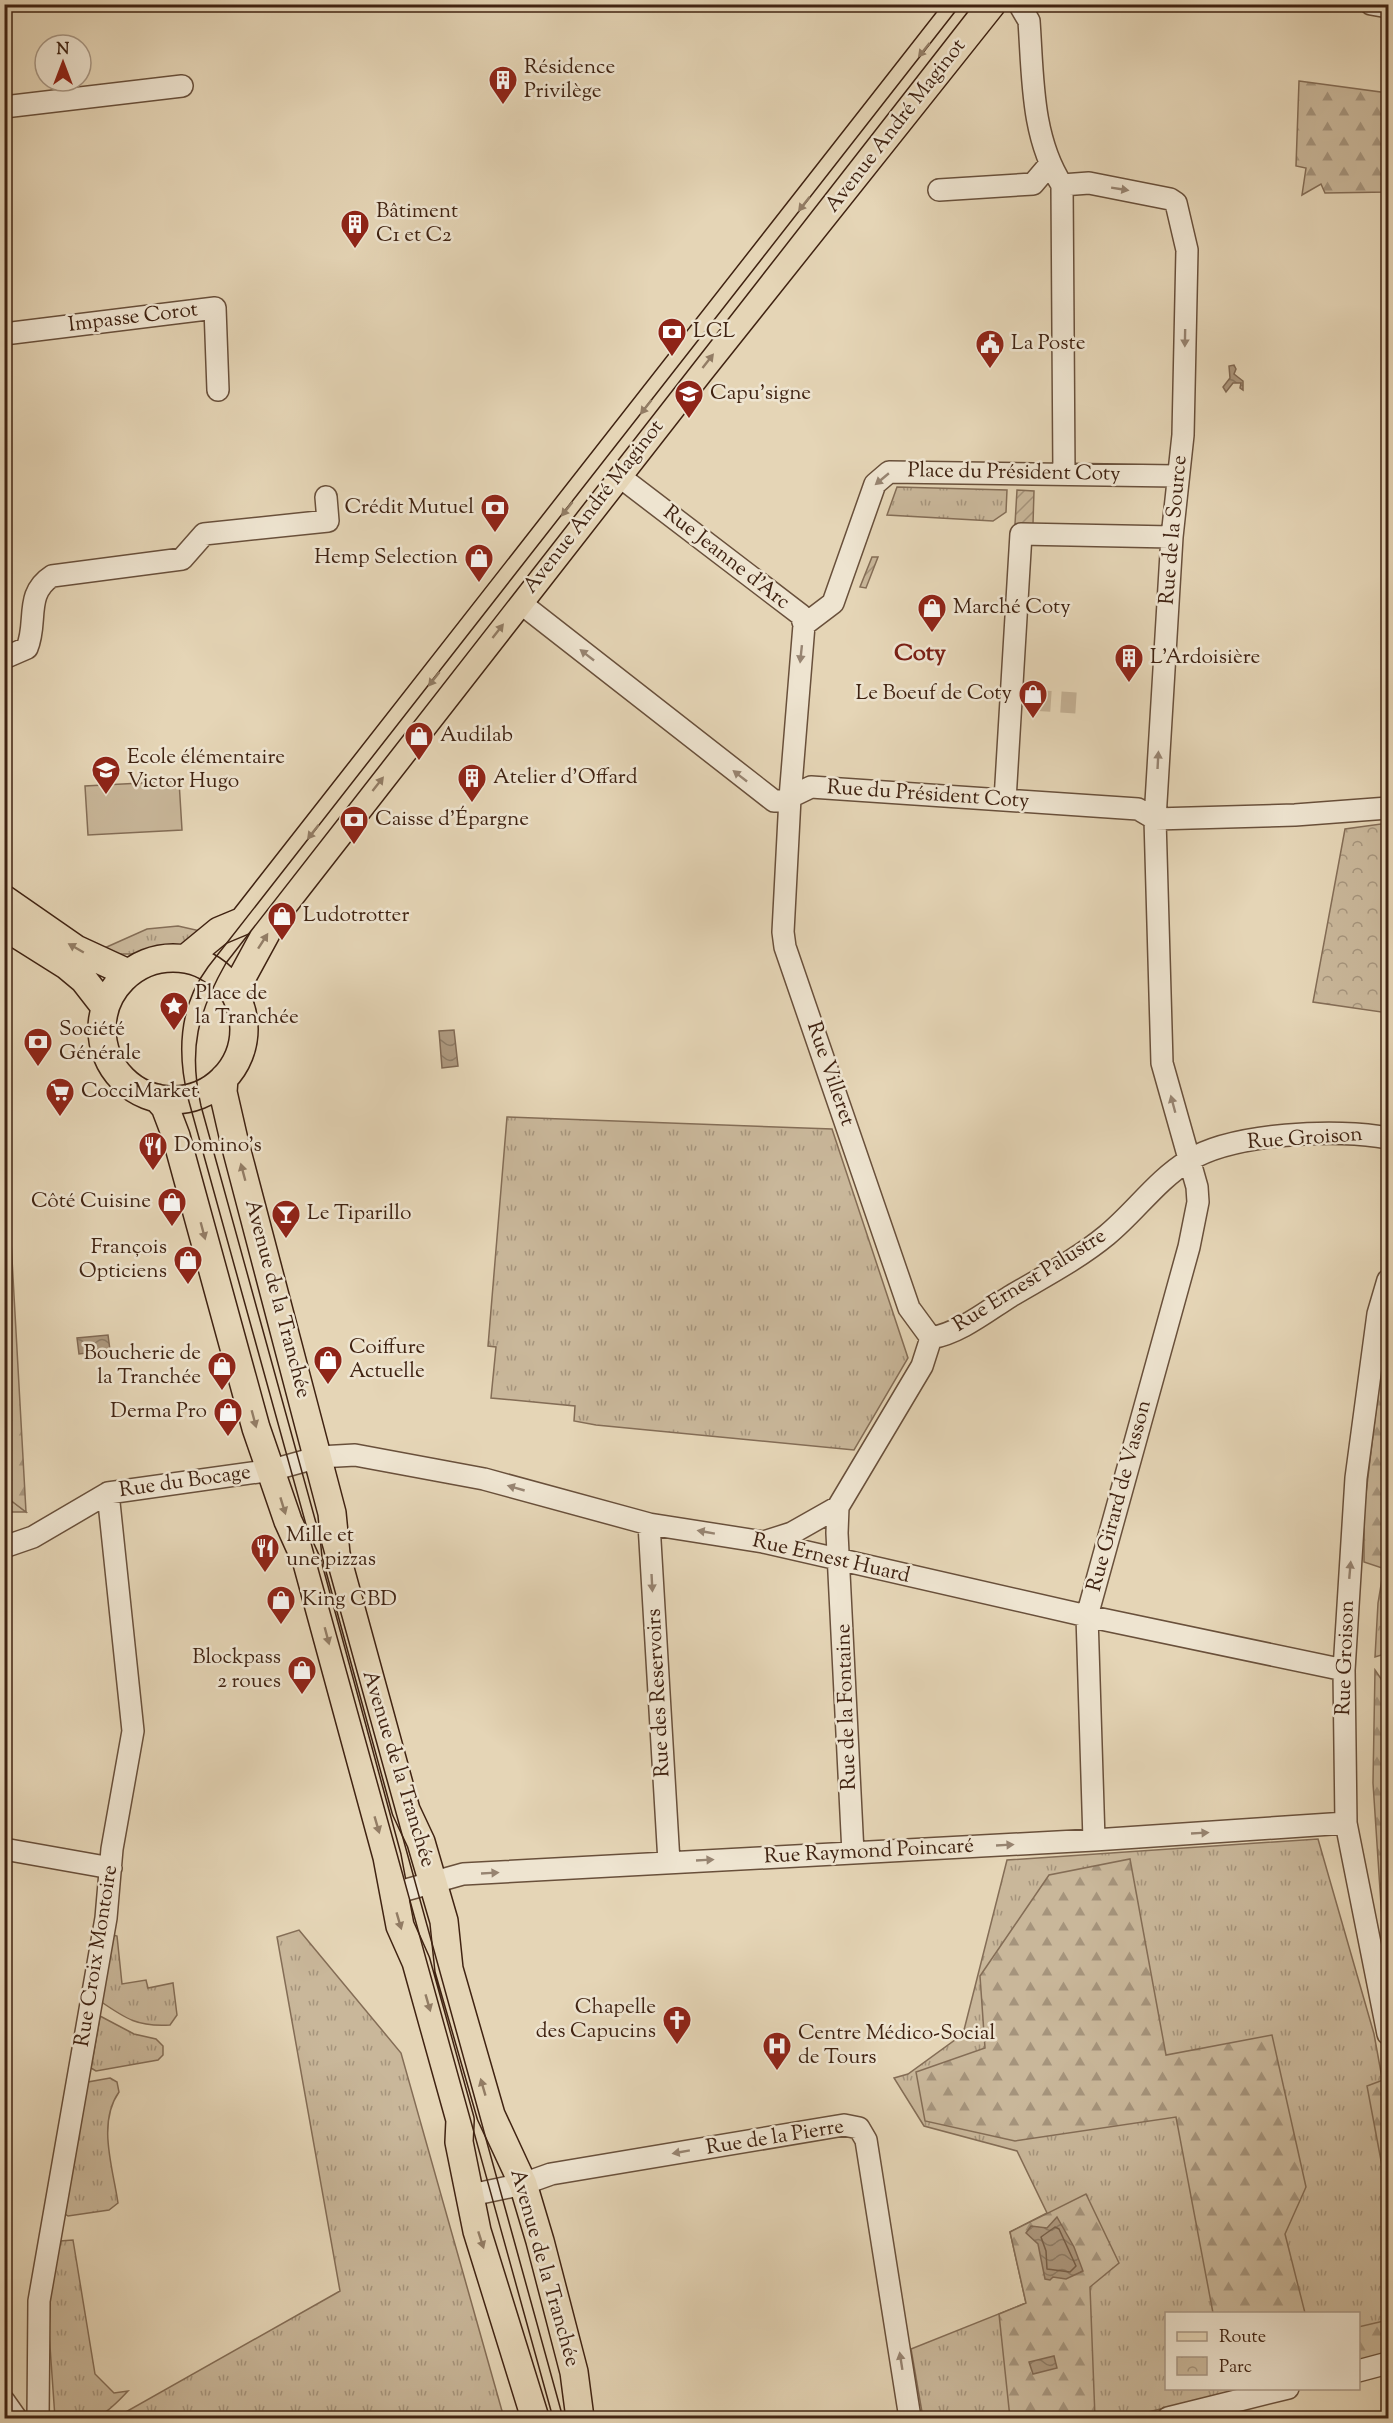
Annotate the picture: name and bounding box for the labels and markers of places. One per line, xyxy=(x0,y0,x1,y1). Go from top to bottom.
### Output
place label: Résidence Privilège xyxy=(524,53,615,107)
building icon: Résidence Privilège xyxy=(487,64,519,106)
place label: Bâtiment C1 et C2 xyxy=(376,197,458,251)
building icon: Bâtiment C1 et C2 xyxy=(339,208,371,250)
bank icon: LCL xyxy=(656,316,688,358)
place label: LCL xyxy=(693,317,736,347)
public building icon: La Poste xyxy=(974,328,1006,370)
place label: La Poste xyxy=(1011,329,1085,359)
school or university icon: Capu'signe xyxy=(673,378,705,420)
place label: Capu'signe xyxy=(710,379,811,409)
bank icon: Crédit Mutuel xyxy=(479,492,511,534)
place label: Crédit Mutuel xyxy=(344,493,474,523)
shop icon: Hemp Selection xyxy=(463,542,495,584)
place label: Hemp Selection xyxy=(314,543,458,573)
shop icon: Marché Coty xyxy=(916,592,948,634)
place label: Marché Coty xyxy=(953,593,1071,623)
building icon: L'Ardoisière xyxy=(1113,642,1145,684)
place label: L'Ardoisière xyxy=(1150,643,1260,673)
shop icon: Le Boeuf de Coty xyxy=(1017,678,1049,720)
place label: Le Boeuf de Coty xyxy=(855,679,1013,709)
shop icon: Audilab xyxy=(403,720,435,762)
place label: Audilab xyxy=(440,721,513,751)
place label: Ecole élémentaire Victor Hugo xyxy=(127,743,285,797)
school or university icon: Ecole élémentaire Victor Hugo xyxy=(90,754,122,796)
building icon: Atelier d’Offard xyxy=(456,762,488,804)
place label: Atelier d’Offard xyxy=(493,763,638,793)
bank icon: Caisse d'Épargne xyxy=(338,804,370,846)
place label: Caisse d'Épargne xyxy=(375,805,529,835)
shop icon: Ludotrotter xyxy=(266,900,298,942)
place label: Ludotrotter xyxy=(303,901,409,931)
place label: Place de la Tranchée xyxy=(195,979,299,1033)
place icon: Place de la Tranchée xyxy=(158,990,190,1032)
place label: Société Générale xyxy=(59,1015,141,1069)
bank icon: Société Générale xyxy=(22,1026,54,1068)
supermarket icon: CocciMarket xyxy=(44,1076,76,1118)
place label: CocciMarket xyxy=(81,1077,198,1107)
restaurant icon: Domino's xyxy=(137,1130,169,1172)
place label: Domino's xyxy=(174,1131,262,1161)
shop icon: Côté Cuisine xyxy=(156,1186,188,1228)
place label: Côté Cuisine xyxy=(31,1187,151,1217)
bar icon: Le Tiparillo xyxy=(270,1198,302,1240)
place label: Le Tiparillo xyxy=(307,1199,411,1229)
place label: François Opticiens xyxy=(79,1233,167,1287)
shop icon: François Opticiens xyxy=(172,1244,204,1286)
place label: Coiffure Actuelle xyxy=(349,1333,425,1387)
place label: Boucherie de la Tranchée xyxy=(83,1339,201,1393)
shop icon: Coiffure Actuelle xyxy=(312,1344,344,1386)
shop icon: Boucherie de la Tranchée xyxy=(206,1350,238,1392)
shop icon: Derma Pro xyxy=(212,1396,244,1438)
place label: Derma Pro xyxy=(110,1397,207,1427)
place label: Mille et une pizzas xyxy=(286,1521,376,1575)
restaurant icon: Mille et une pizzas xyxy=(249,1532,281,1574)
shop icon: King CBD xyxy=(265,1584,297,1626)
place label: King CBD xyxy=(302,1585,397,1615)
place label: Blockpass 2 roues xyxy=(192,1643,281,1697)
shop icon: Blockpass 2 roues xyxy=(286,1654,318,1696)
place label: Chapelle des Capucins xyxy=(536,1993,656,2047)
church icon: Chapelle des Capucins xyxy=(661,2004,693,2046)
place label: Centre Médico-Social de Tours xyxy=(798,2019,995,2073)
hospital icon: Centre Médico-Social de Tours xyxy=(761,2030,793,2072)

